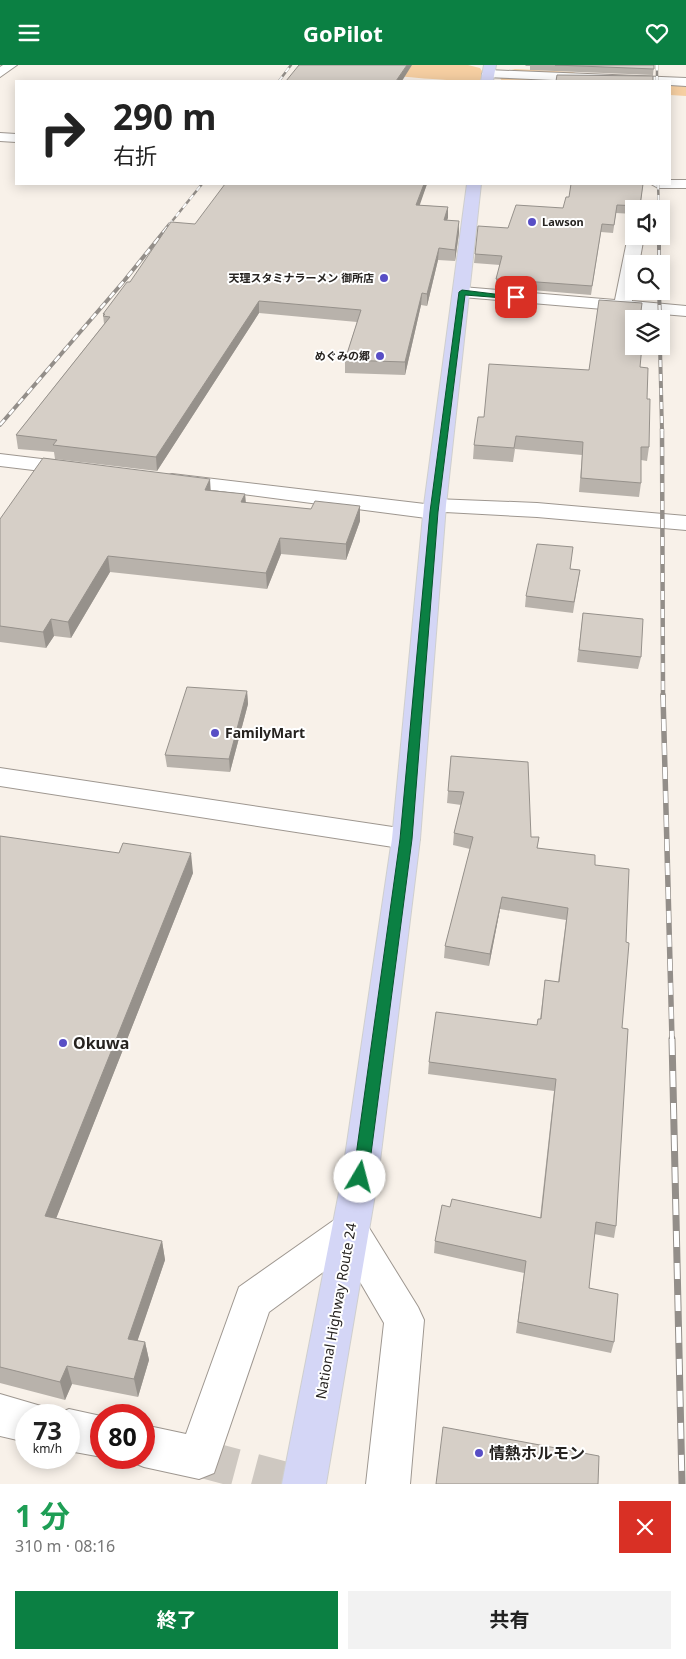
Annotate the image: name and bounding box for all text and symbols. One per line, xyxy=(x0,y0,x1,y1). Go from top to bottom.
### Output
text: GoPilot xyxy=(303,18,383,48)
icon: menu xyxy=(15,19,43,47)
icon: heart xyxy=(643,19,671,47)
text: 290 m xyxy=(113,93,216,140)
icon: right xyxy=(30,100,95,165)
text: 右折 xyxy=(113,140,157,170)
map controls xyxy=(625,200,670,355)
button: sound xyxy=(625,200,670,245)
place label: Lawson xyxy=(542,214,584,229)
marker: Lawson xyxy=(526,216,538,228)
button: search xyxy=(625,255,670,300)
place label: 天理スタミナラーメン 御所店 xyxy=(229,270,374,285)
marker: 天理スタミナラーメン 御所店 xyxy=(378,272,390,284)
pin xyxy=(495,276,537,318)
icon: arrive xyxy=(502,283,530,311)
button: layers xyxy=(625,310,670,355)
place label: めぐみの郷 xyxy=(315,348,370,363)
marker: めぐみの郷 xyxy=(374,350,386,362)
place label: FamilyMart xyxy=(225,723,305,742)
marker: FamilyMart xyxy=(209,727,221,739)
place label: Okuwa xyxy=(73,1032,129,1054)
marker: Okuwa xyxy=(57,1037,69,1049)
position arrow xyxy=(333,1150,385,1202)
street label: National Highway Route 24 xyxy=(311,1221,360,1401)
speed limit sign: 80 xyxy=(90,1404,155,1469)
text: 73 xyxy=(33,1413,62,1447)
text: km/h xyxy=(33,1440,62,1457)
place label: 情熱ホルモン xyxy=(489,1442,585,1464)
marker: 情熱ホルモン xyxy=(473,1447,485,1459)
text: 1 分 xyxy=(15,1495,70,1536)
button: close xyxy=(619,1501,671,1553)
text: 310 m · 08:16 xyxy=(15,1535,115,1557)
button: 終了 xyxy=(15,1591,338,1649)
button: 共有 xyxy=(348,1591,671,1649)

